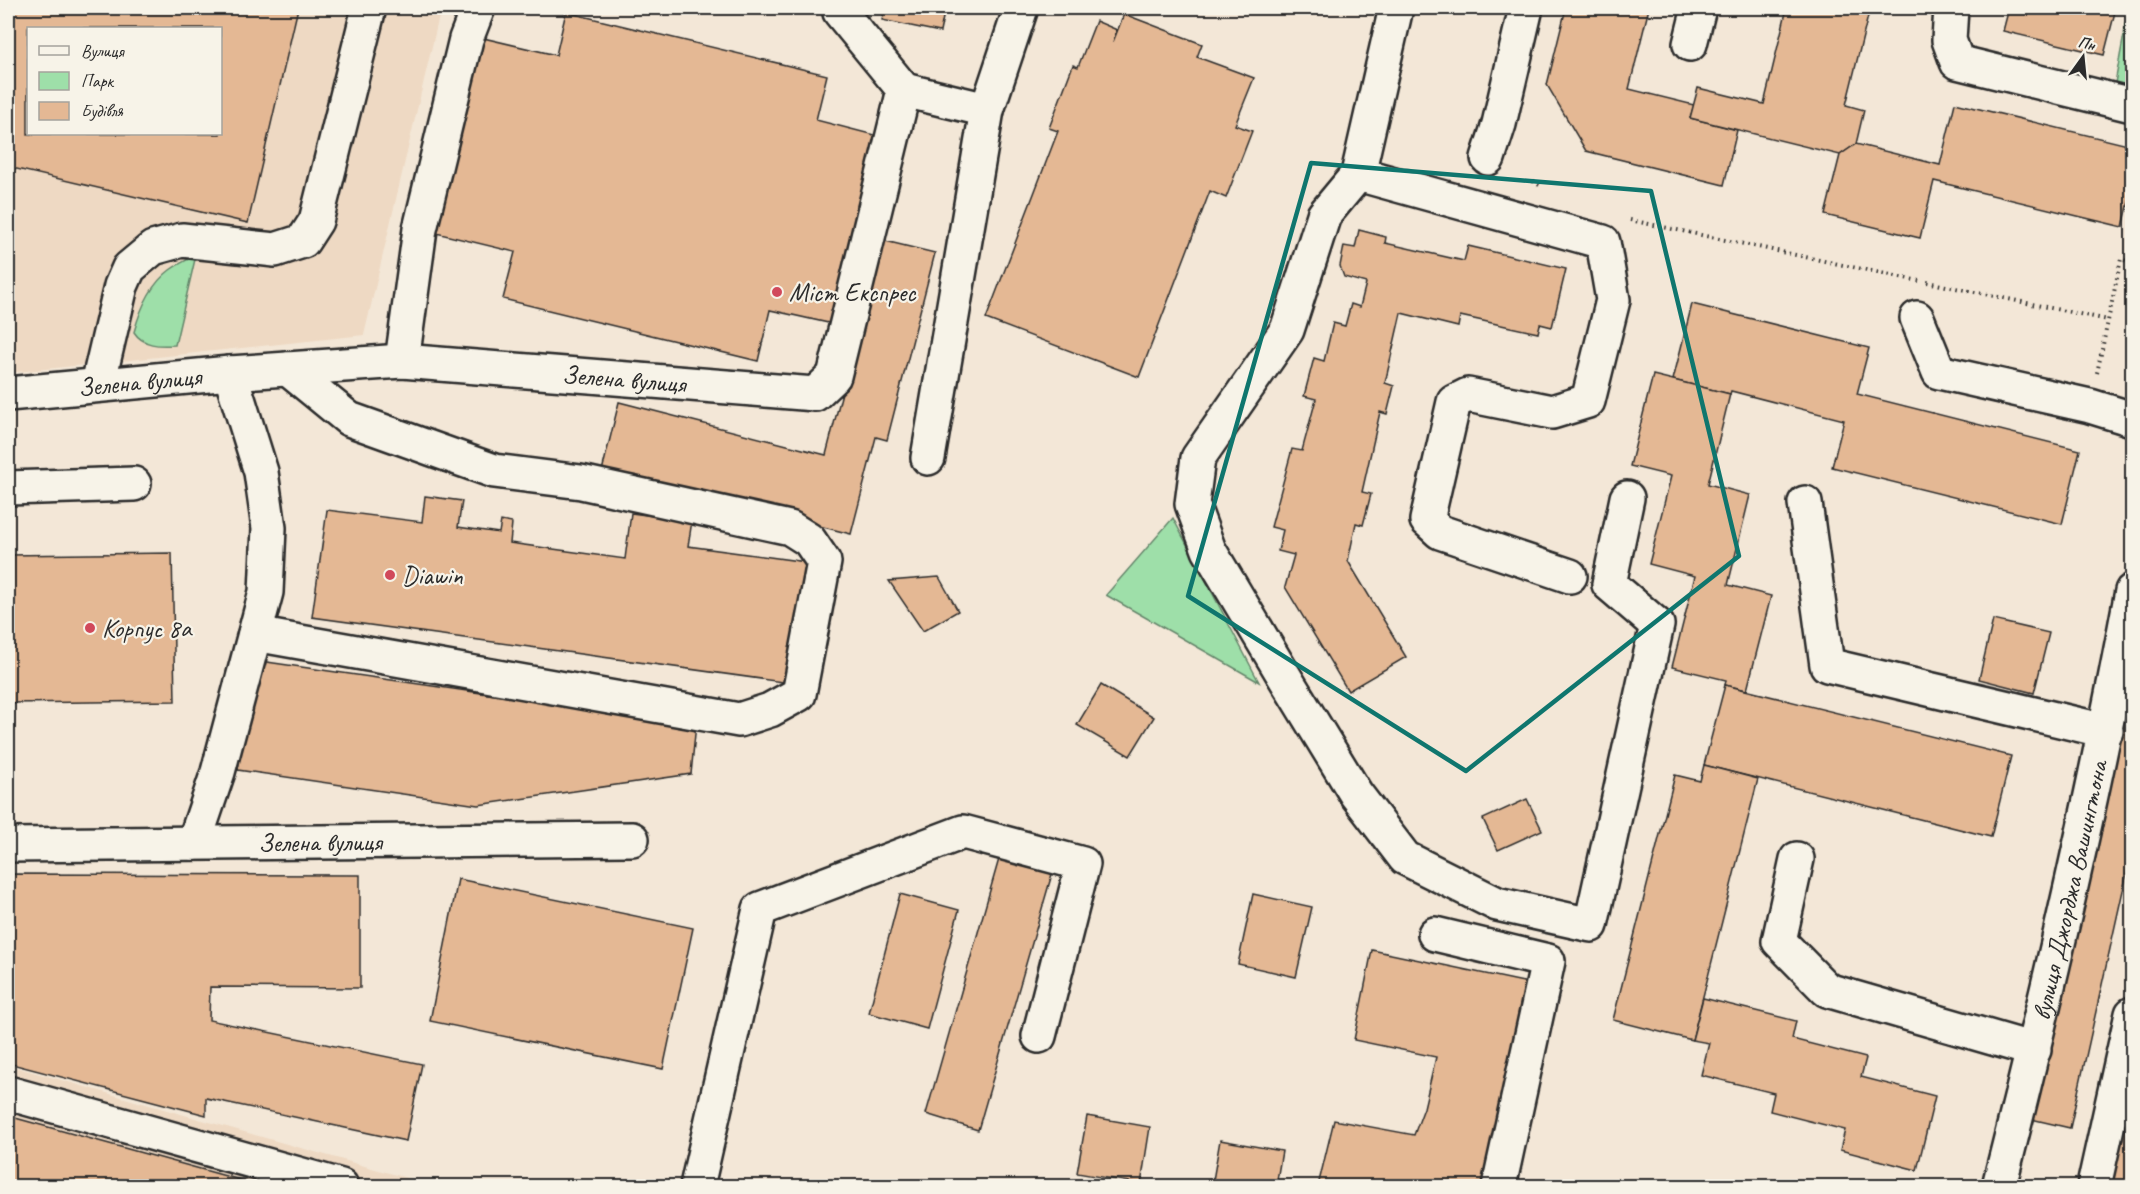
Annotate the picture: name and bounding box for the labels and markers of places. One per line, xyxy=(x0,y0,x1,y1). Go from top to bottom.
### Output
place label: Міст Експрес xyxy=(789,276,917,309)
marker: Міст Експрес xyxy=(770,285,784,299)
place label: Diawin xyxy=(402,559,463,592)
marker: Diawin xyxy=(383,568,397,582)
place label: Корпус 8а xyxy=(102,612,193,645)
marker: Корпус 8а xyxy=(83,621,97,635)

